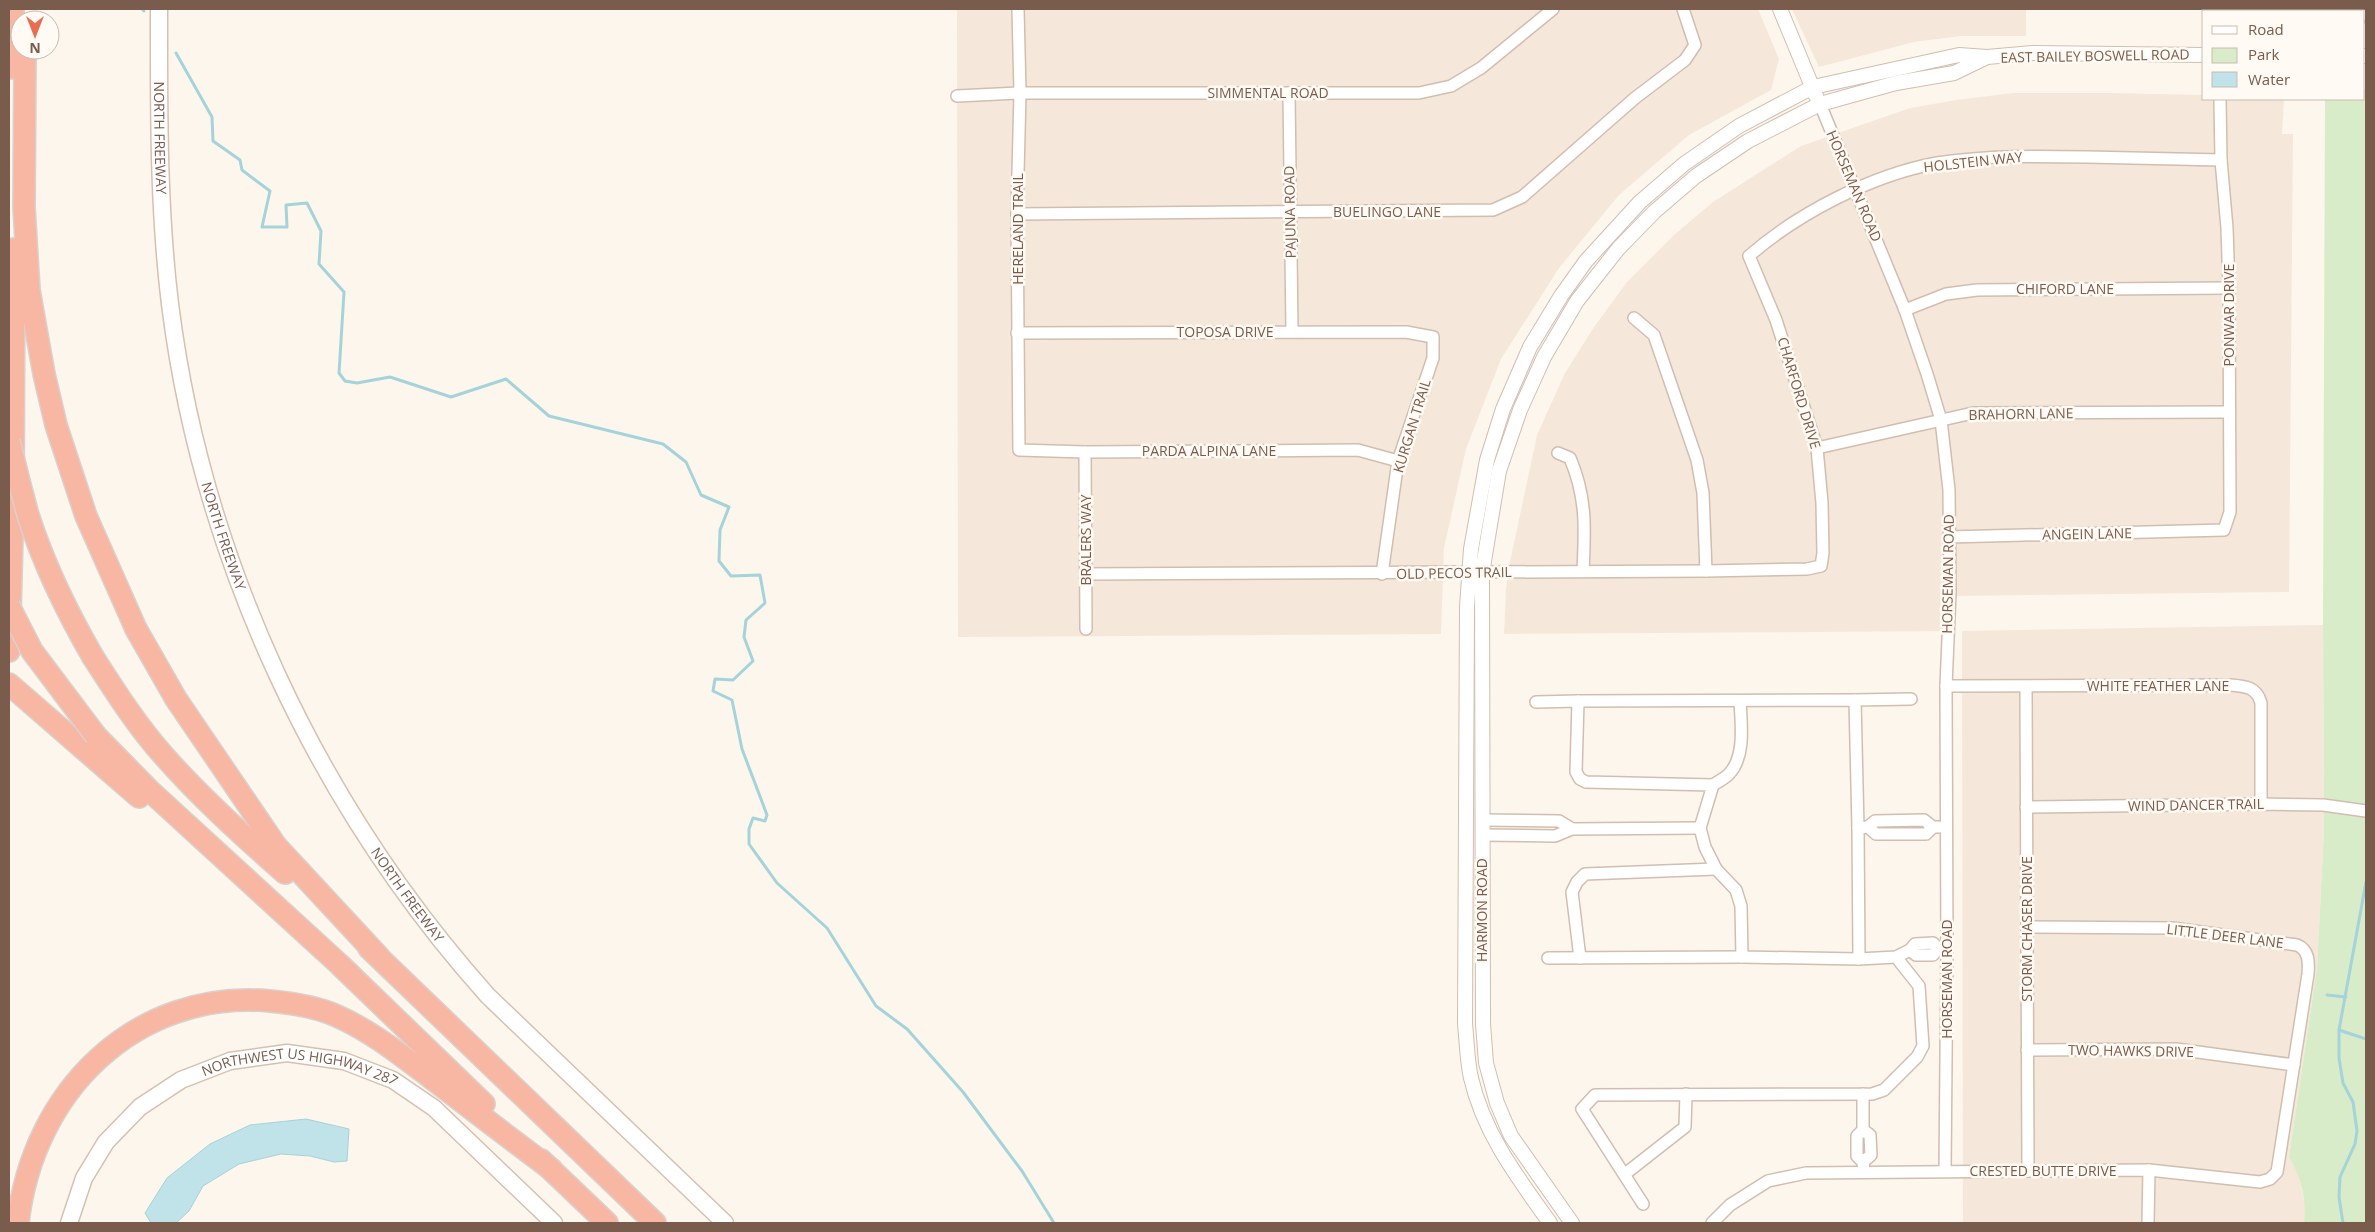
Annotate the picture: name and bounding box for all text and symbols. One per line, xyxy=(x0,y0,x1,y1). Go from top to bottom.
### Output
north arrow xyxy=(10,10,60,60)
legend xyxy=(2202,10,2365,100)
text: Road xyxy=(2248,19,2284,39)
text: N xyxy=(29,39,41,58)
street label: EAST BAILEY BOSWELL ROAD xyxy=(2000,44,2190,67)
text: Park xyxy=(2248,44,2279,64)
text: Water xyxy=(2248,69,2290,89)
street label: NORTH FREEWAY xyxy=(150,82,171,195)
street label: SIMMENTAL ROAD xyxy=(1207,83,1329,102)
street label: HORSEMAN ROAD xyxy=(1822,127,1887,245)
street label: HOLSTEIN WAY xyxy=(1923,147,2024,176)
street label: PAJUNA ROAD xyxy=(1279,165,1300,259)
street label: HERELAND TRAIL xyxy=(1008,173,1027,285)
street label: BUELINGO LANE xyxy=(1333,202,1441,221)
street label: PONWAR DRIVE xyxy=(2219,264,2238,366)
street label: CHIFORD LANE xyxy=(2016,279,2114,298)
street label: TOPOSA DRIVE xyxy=(1177,322,1273,341)
street label: CHARFORD DRIVE xyxy=(1773,335,1826,451)
street label: KURGAN TRAIL xyxy=(1388,377,1435,475)
street label: BRAHORN LANE xyxy=(1968,403,2074,424)
street label: PARDA ALPINA LANE xyxy=(1142,441,1276,460)
street label: NORTH FREEWAY xyxy=(197,480,251,593)
street label: BRALERS WAY xyxy=(1076,494,1095,586)
street label: HORSEMAN ROAD xyxy=(1937,514,1958,634)
street label: ANGEIN LANE xyxy=(2042,523,2132,544)
street label: OLD PECOS TRAIL xyxy=(1396,562,1512,583)
street label: WHITE FEATHER LANE xyxy=(2087,676,2229,695)
street label: WIND DANCER TRAIL xyxy=(2128,794,2264,815)
street label: NORTH FREEWAY xyxy=(367,843,449,946)
street label: STORM CHASER DRIVE xyxy=(2017,856,2036,1002)
street label: HARMON ROAD xyxy=(1472,858,1491,962)
street label: HORSEMAN ROAD xyxy=(1937,919,1956,1039)
street label: LITTLE DEER LANE xyxy=(2165,919,2285,952)
street label: TWO HAWKS DRIVE xyxy=(2068,1040,2194,1061)
street label: NORTHWEST US HIGHWAY 287 xyxy=(199,1043,402,1090)
street label: CRESTED BUTTE DRIVE xyxy=(1969,1161,2117,1180)

